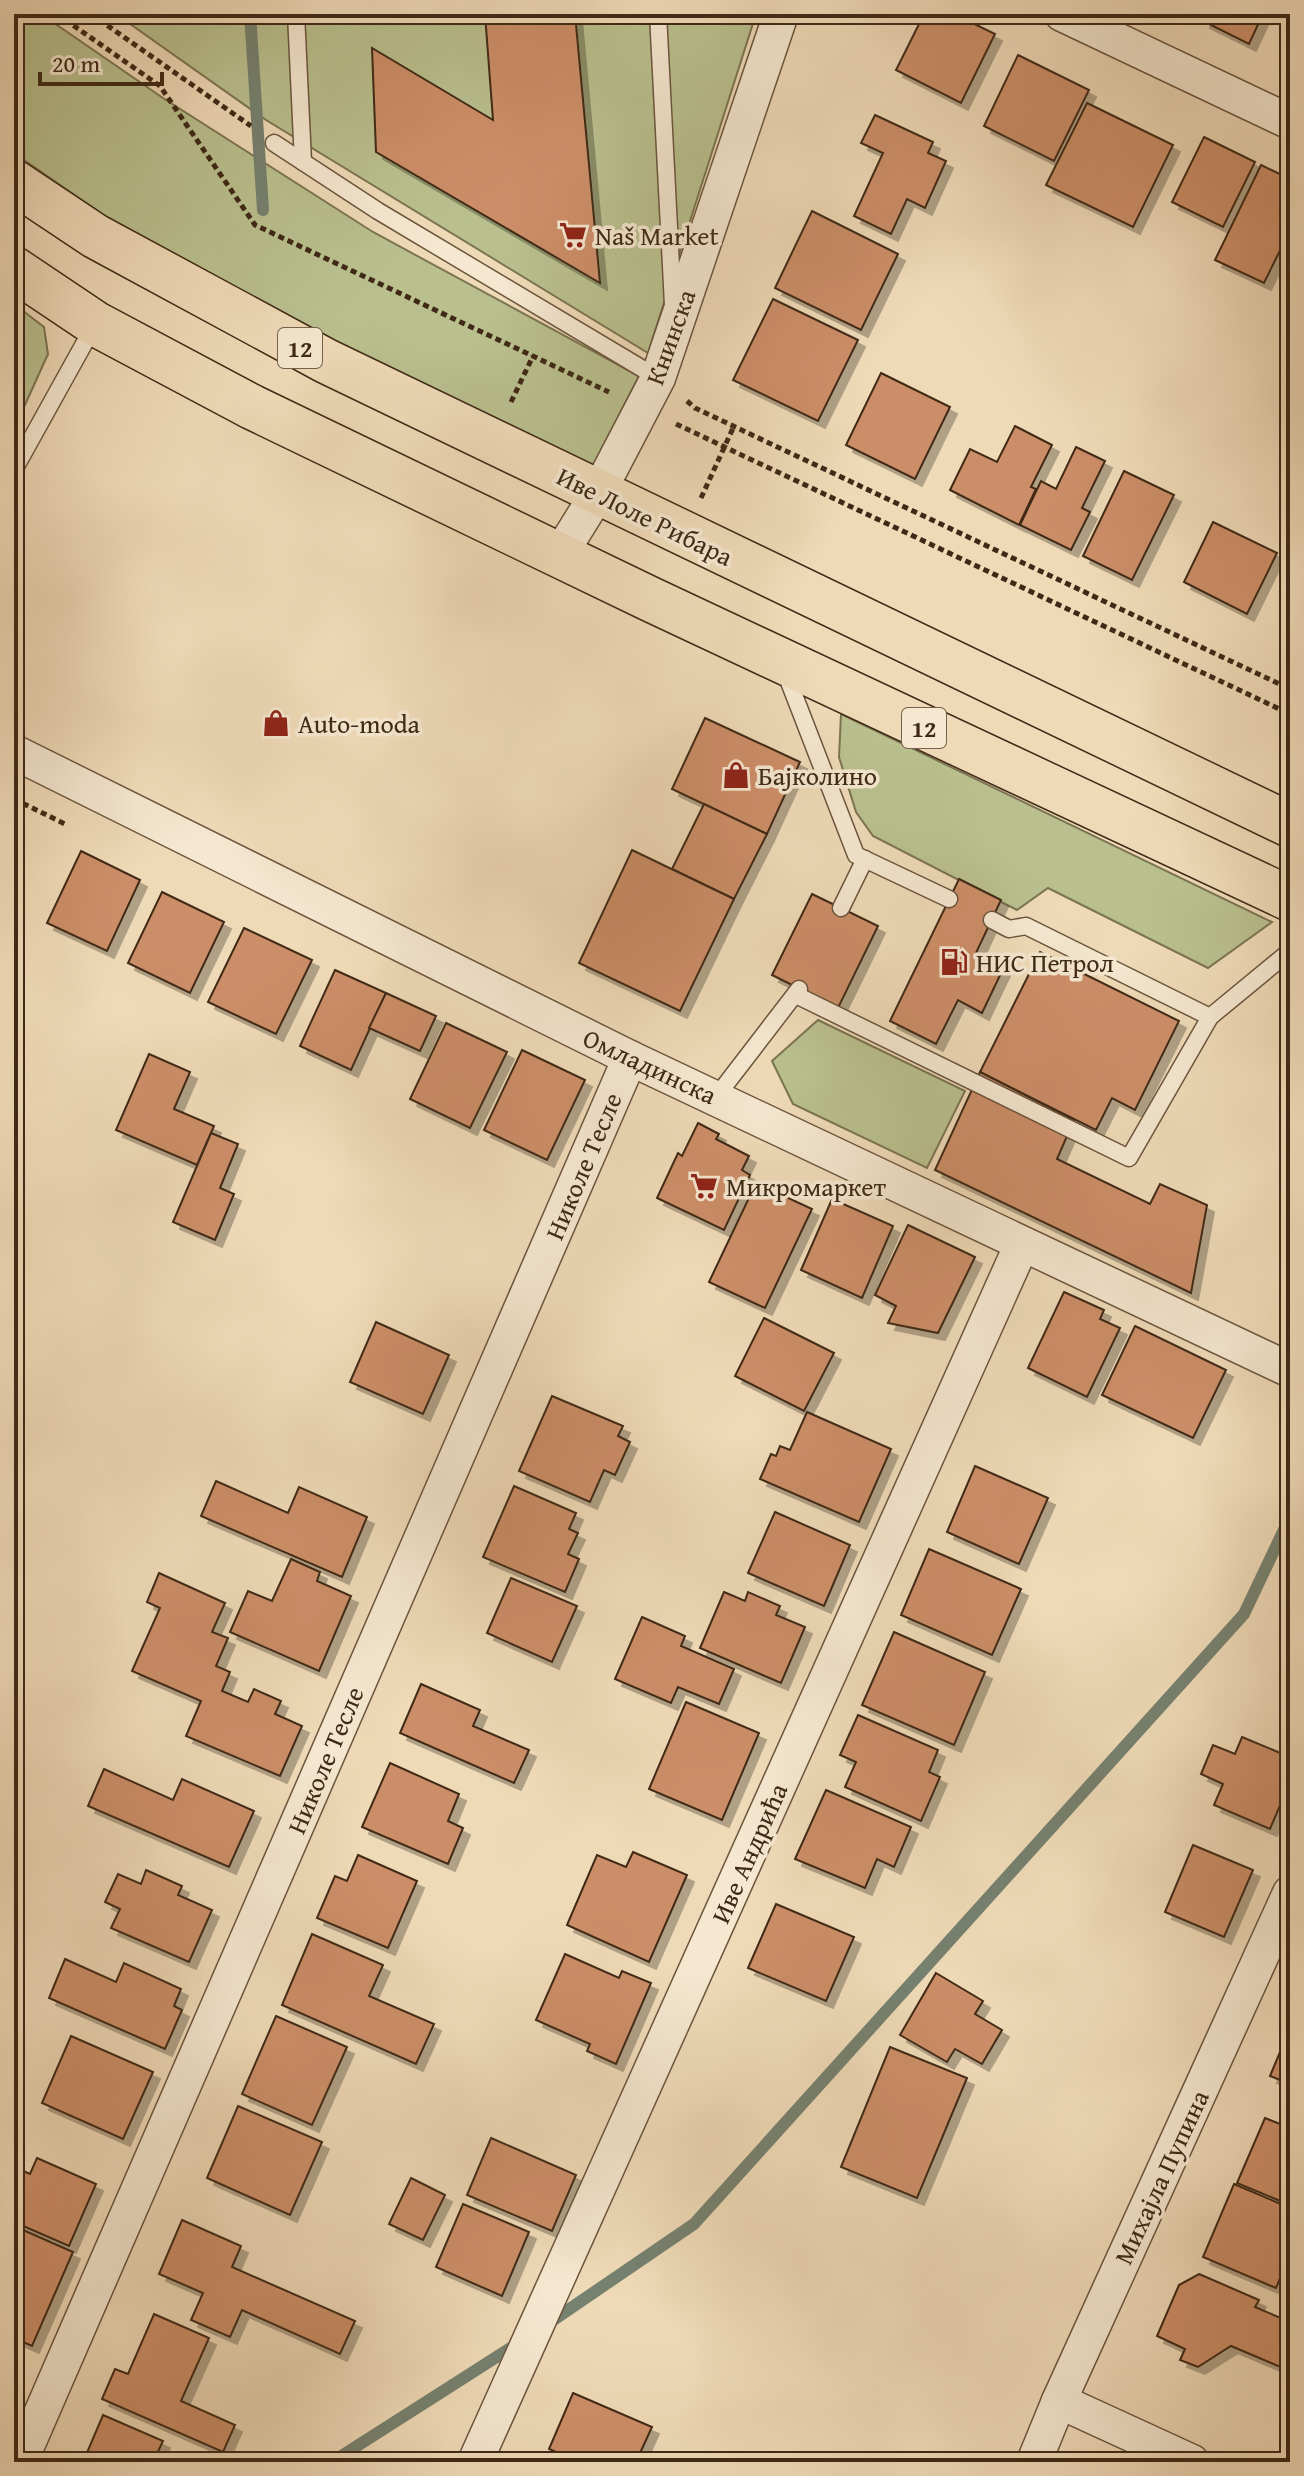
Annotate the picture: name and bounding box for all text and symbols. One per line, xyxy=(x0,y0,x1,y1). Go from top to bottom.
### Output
scale bar xyxy=(40,36,162,86)
text: 20 m xyxy=(52,46,100,81)
place label: Naš Market xyxy=(595,216,719,255)
supermarket icon: Naš Market xyxy=(558,220,588,250)
street label: Книнска xyxy=(635,283,705,390)
road number: 12 xyxy=(278,328,322,368)
street label: Иве Лоле Рибара xyxy=(550,456,740,576)
place label: Auto-moda xyxy=(298,704,421,743)
shop icon: Auto-moda xyxy=(261,708,291,738)
road number: 12 xyxy=(902,708,946,748)
place label: Бајколино xyxy=(758,756,877,795)
shop icon: Бајколино xyxy=(721,760,751,790)
place label: НИС Петрол xyxy=(976,943,1114,982)
fuel station icon: НИС Петрол xyxy=(939,947,969,977)
street label: Омладинска xyxy=(577,1018,724,1114)
street label: Николе Тесле xyxy=(534,1086,632,1246)
place label: Микромаркет xyxy=(726,1167,887,1206)
supermarket icon: Микромаркет xyxy=(689,1171,719,1201)
street label: Николе Тесле xyxy=(276,1680,374,1840)
street label: Иве Андрића xyxy=(701,1776,797,1929)
street label: Михајла Пупина xyxy=(1103,2083,1219,2271)

